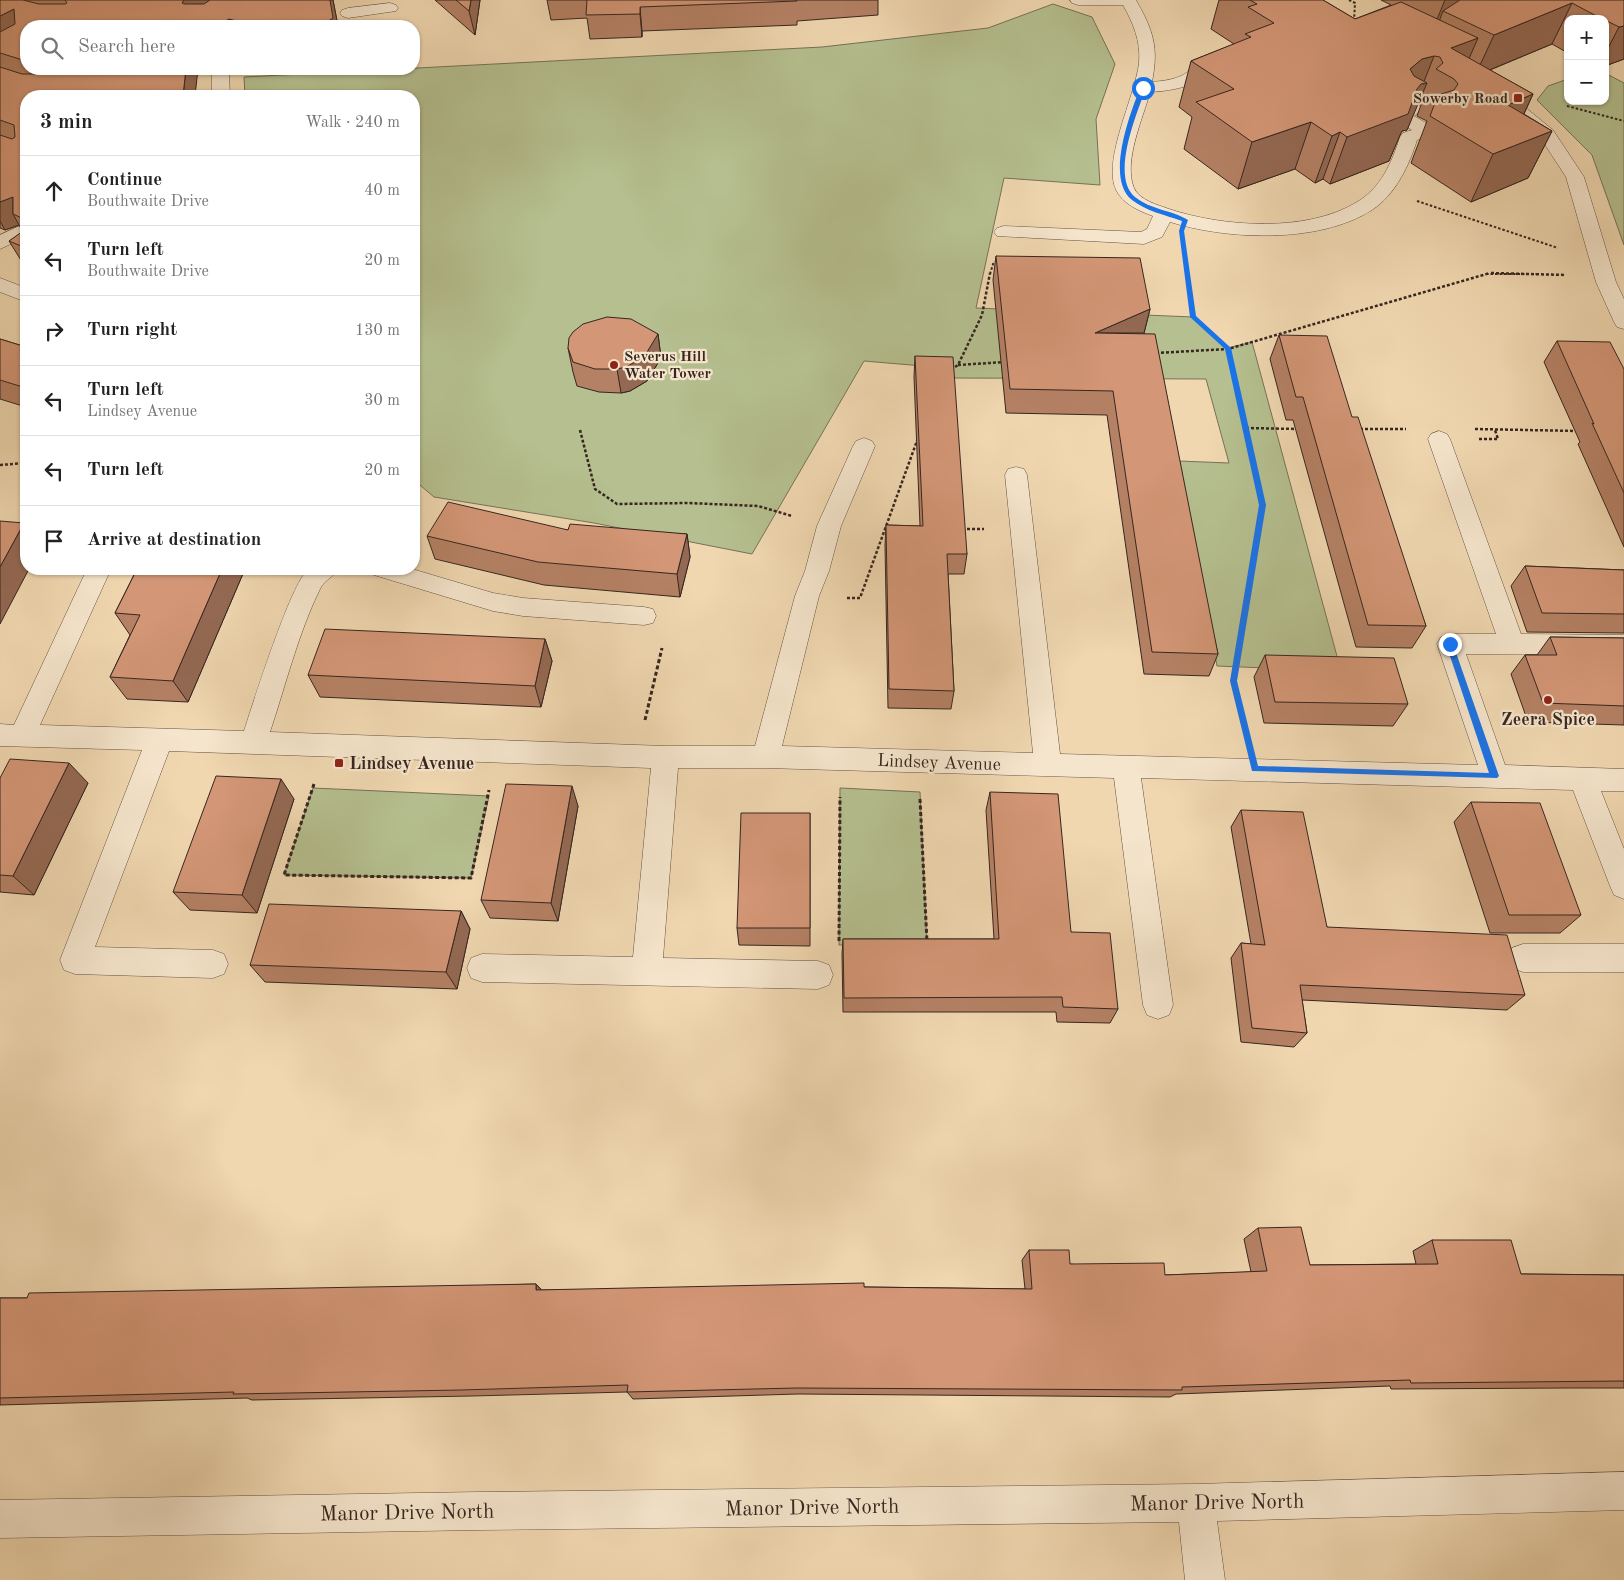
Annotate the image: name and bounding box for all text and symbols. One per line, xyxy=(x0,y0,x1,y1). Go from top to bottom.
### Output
map controls xyxy=(1564,15,1609,105)
button: + xyxy=(1564,15,1609,60)
search box xyxy=(20,20,420,75)
icon: search xyxy=(38,34,66,62)
text: Search here xyxy=(78,38,175,57)
button: − xyxy=(1564,60,1609,105)
route start xyxy=(1132,77,1155,100)
place label: Sowerby Road xyxy=(1413,92,1508,107)
marker: Sowerby Road xyxy=(1512,92,1524,104)
text: 3 min xyxy=(40,112,93,133)
text: Walk · 240 m xyxy=(305,115,400,131)
text: Continue xyxy=(87,171,162,190)
icon: ahead xyxy=(40,177,68,205)
text: 40 m xyxy=(364,183,400,199)
text: Bouthwaite Drive xyxy=(87,194,209,210)
text: Turn left xyxy=(87,241,164,260)
icon: left xyxy=(40,247,68,275)
text: 20 m xyxy=(364,253,400,269)
text: Bouthwaite Drive xyxy=(87,264,209,280)
icon: right xyxy=(40,317,68,345)
text: Turn right xyxy=(87,321,177,340)
text: 130 m xyxy=(355,323,400,339)
place label: Severus Hill Water Tower xyxy=(624,350,712,382)
marker: Severus Hill Water Tower xyxy=(608,359,620,371)
text: Turn left xyxy=(87,381,164,400)
icon: left xyxy=(40,387,68,415)
text: 30 m xyxy=(364,393,400,409)
text: Lindsey Avenue xyxy=(87,404,197,420)
icon: left xyxy=(40,457,68,485)
text: Turn left xyxy=(87,461,164,480)
text: 20 m xyxy=(364,463,400,479)
icon: arrive xyxy=(40,527,68,555)
text: Arrive at destination xyxy=(87,531,261,550)
route end xyxy=(1439,633,1462,656)
marker: Zeera Spice xyxy=(1542,694,1554,706)
place label: Zeera Spice xyxy=(1501,711,1595,729)
street label: Lindsey Avenue xyxy=(877,752,1001,774)
place label: Lindsey Avenue xyxy=(349,755,474,773)
marker: Lindsey Avenue xyxy=(333,757,345,769)
street label: Manor Drive North xyxy=(1130,1491,1304,1516)
street label: Manor Drive North xyxy=(725,1496,899,1521)
street label: Manor Drive North xyxy=(320,1501,494,1526)

